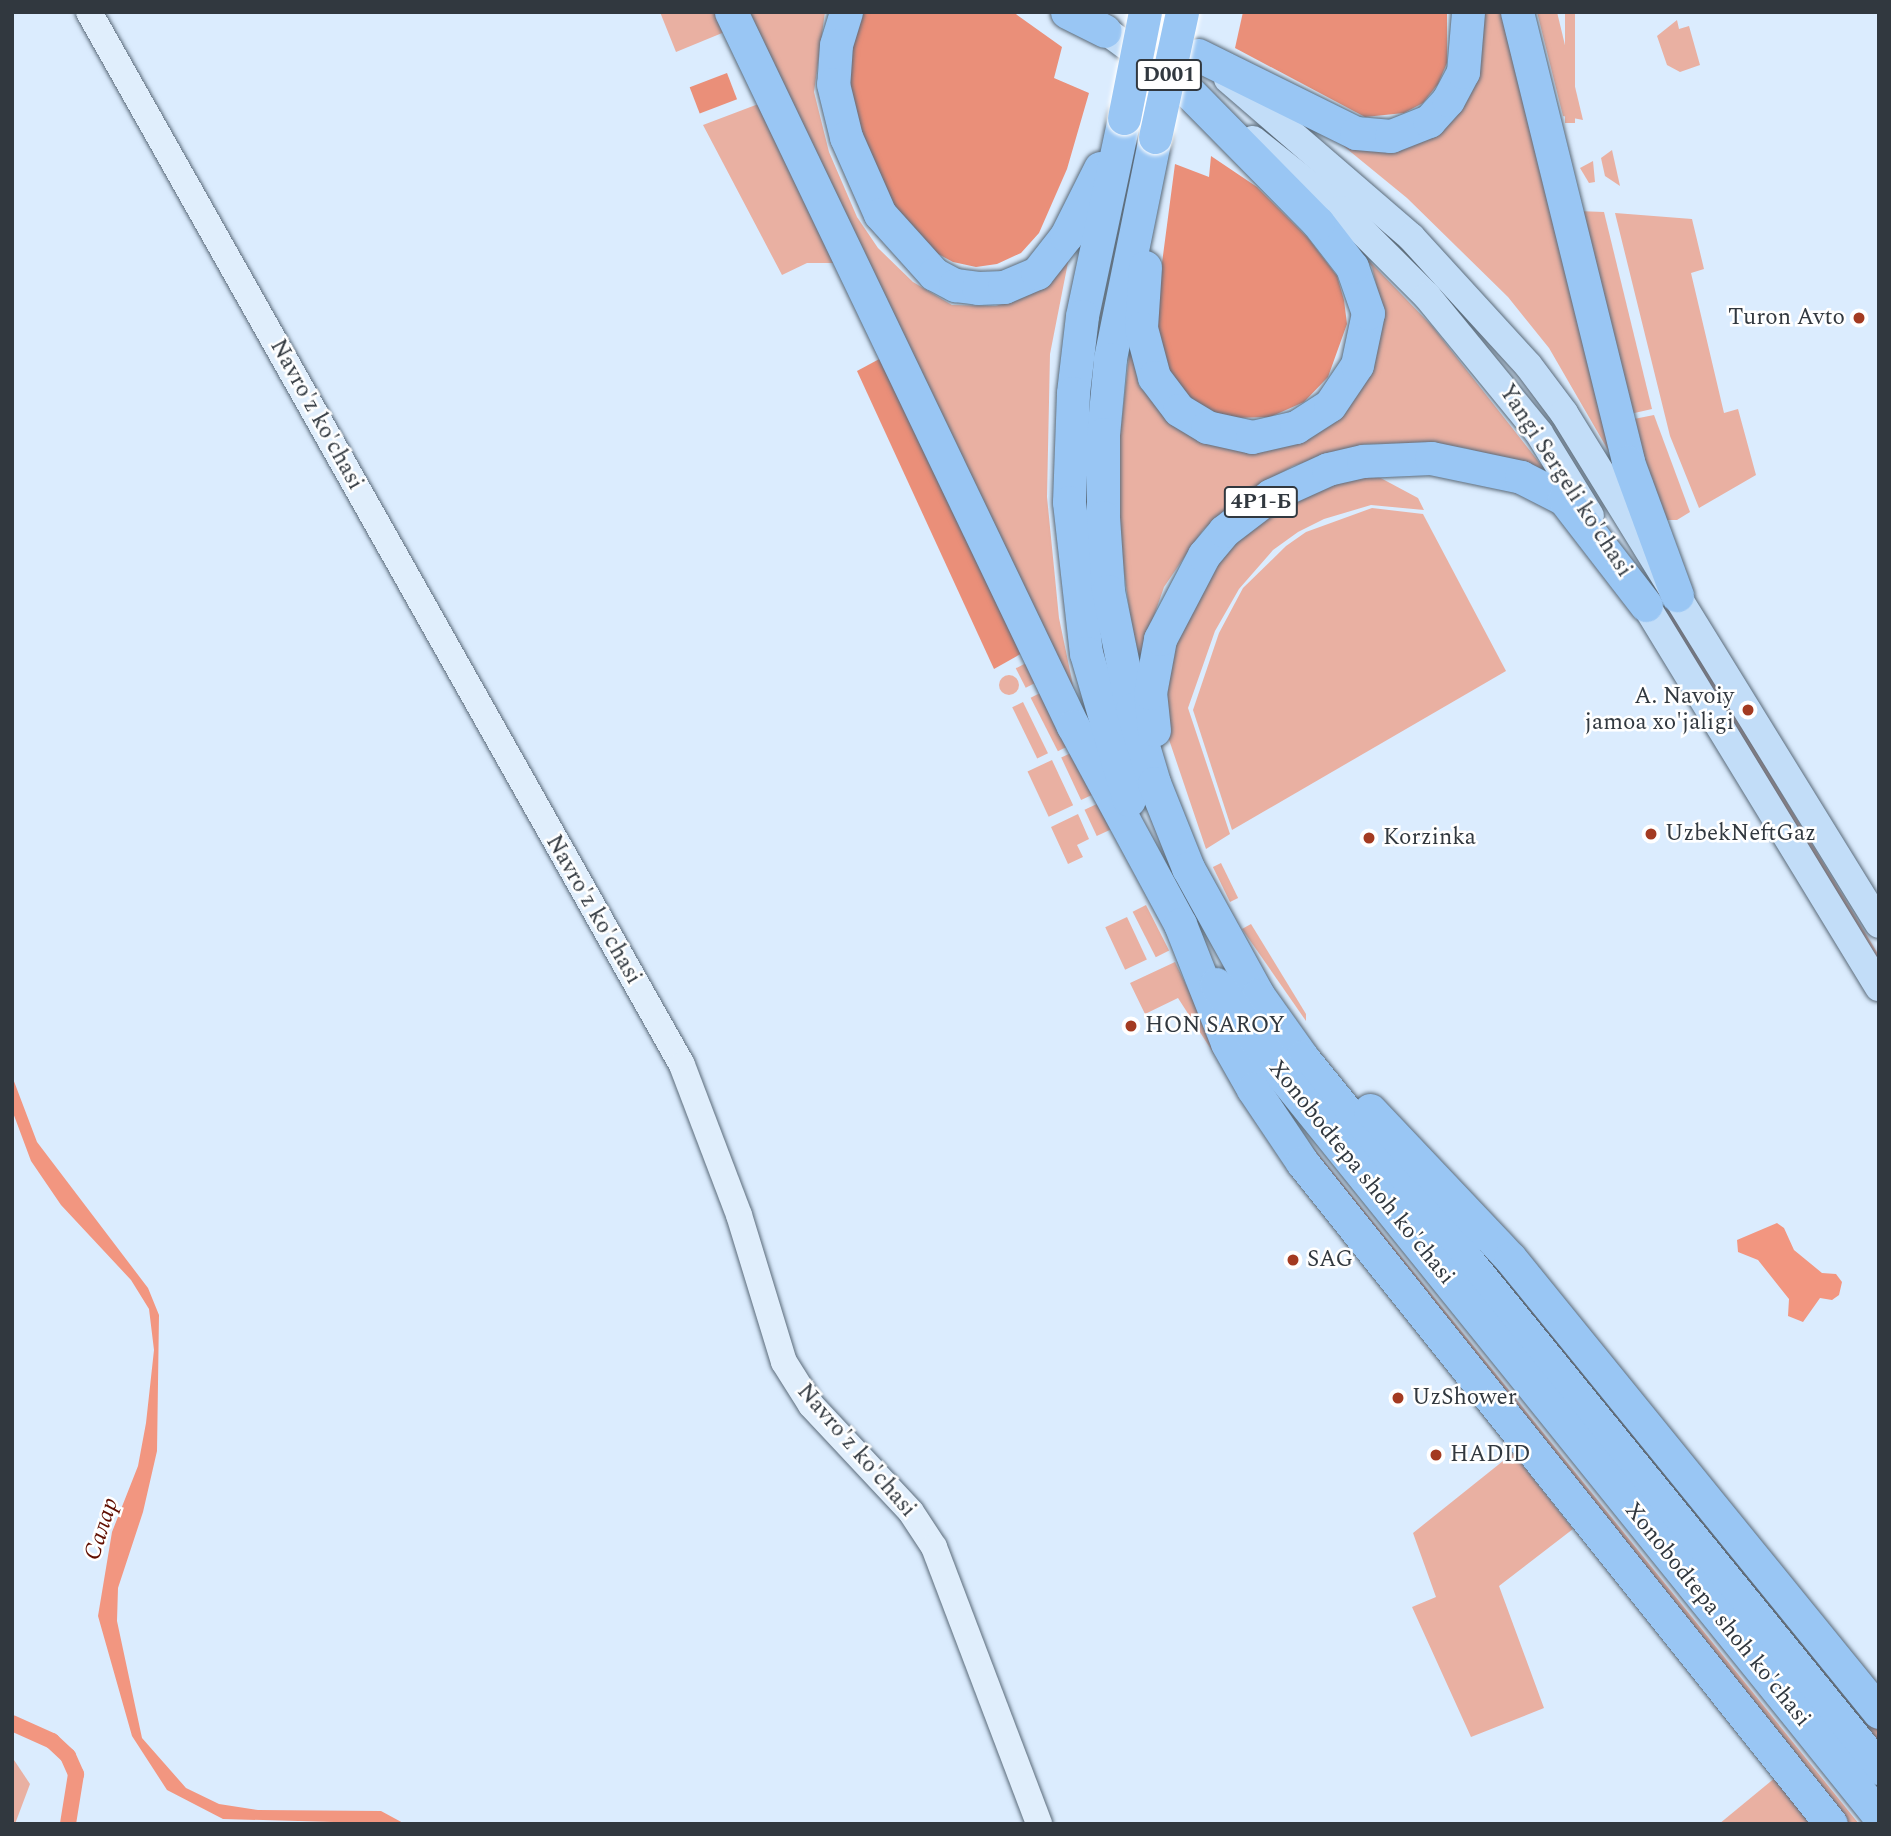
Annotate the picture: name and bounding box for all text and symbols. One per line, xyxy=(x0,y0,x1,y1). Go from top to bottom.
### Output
road number: D001 xyxy=(1136,57,1202,92)
place label: Turon Avto xyxy=(1728,304,1845,332)
marker: Turon Avto xyxy=(1851,310,1867,326)
street label: Navro'z ko'chasi xyxy=(263,335,369,495)
street label: Yangi Sergeli ko'chasi xyxy=(1492,379,1638,583)
road number: 4Р1-Б xyxy=(1222,484,1300,520)
place label: A. Navoiy jamoa xo'jaligi xyxy=(1585,683,1734,737)
marker: A. Navoiy jamoa xo'jaligi xyxy=(1740,702,1756,718)
place label: UzbekNeftGaz xyxy=(1665,820,1816,848)
place label: Korzinka xyxy=(1383,824,1476,852)
marker: UzbekNeftGaz xyxy=(1643,826,1659,842)
street label: Navro'z ko'chasi xyxy=(539,830,647,990)
marker: Korzinka xyxy=(1361,830,1377,846)
place label: HON SAROY xyxy=(1145,1012,1285,1040)
marker: HON SAROY xyxy=(1123,1018,1139,1034)
street label: Xonobodtepa shoh ko'chasi xyxy=(1262,1055,1460,1291)
place label: SAG xyxy=(1307,1246,1353,1274)
marker: SAG xyxy=(1285,1252,1301,1268)
street label: Navro'z ko'chasi xyxy=(791,1379,921,1523)
place label: UzShower xyxy=(1412,1384,1517,1412)
marker: UzShower xyxy=(1390,1390,1406,1406)
place label: HADID xyxy=(1450,1441,1530,1469)
marker: HADID xyxy=(1428,1447,1444,1463)
water label: Салар xyxy=(78,1494,126,1564)
street label: Xonobodtepa shoh ko'chasi xyxy=(1618,1497,1816,1733)

